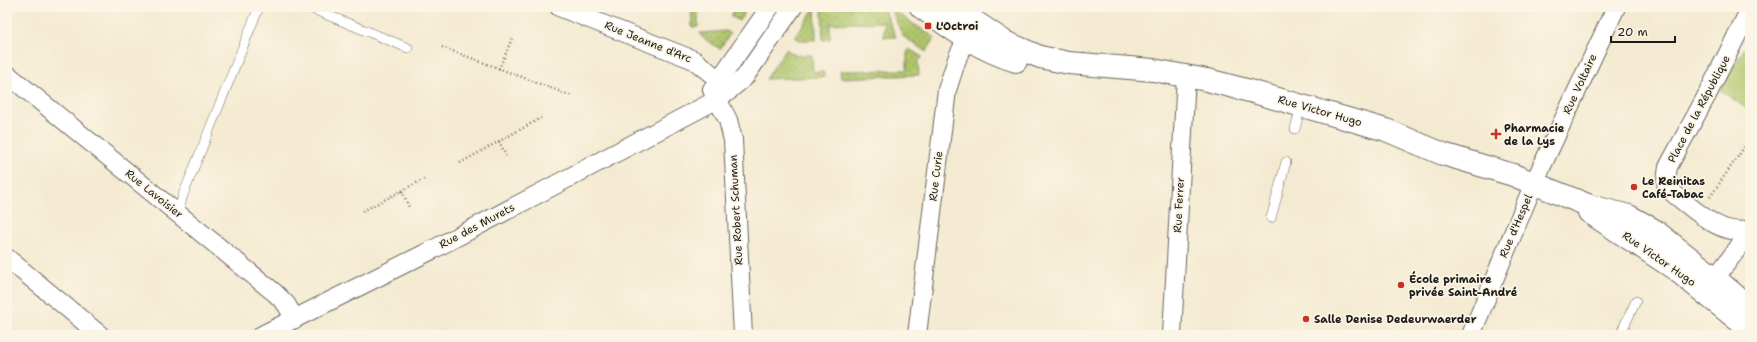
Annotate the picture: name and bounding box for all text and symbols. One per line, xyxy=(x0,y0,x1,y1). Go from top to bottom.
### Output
street label: Rue Jeanne d'Arc xyxy=(602,18,694,67)
scale bar xyxy=(1611,18,1675,44)
place label: L'Octroi xyxy=(936,19,978,34)
marker: L'Octroi xyxy=(923,21,933,31)
text: 20 m xyxy=(1617,24,1648,40)
street label: Rue Voltaire xyxy=(1559,51,1601,117)
street label: Place de la République xyxy=(1664,52,1734,166)
street label: Rue Victor Hugo xyxy=(1276,92,1364,130)
place label: Pharmacie de la Lys xyxy=(1504,121,1565,149)
marker: Pharmacie de la Lys xyxy=(1491,129,1501,139)
street label: Rue Curie xyxy=(925,150,947,202)
street label: Rue Robert Schuman xyxy=(726,154,746,266)
street label: Rue Lavoisier xyxy=(122,166,186,222)
place label: Le Reinitas Café-Tabac xyxy=(1642,174,1705,202)
street label: Rue Ferrer xyxy=(1170,177,1188,233)
marker: Le Reinitas Café-Tabac xyxy=(1629,182,1639,192)
street label: Rue d'Hespel xyxy=(1496,191,1536,260)
street label: Rue des Murets xyxy=(437,200,517,252)
street label: Rue Victor Hugo xyxy=(1619,228,1699,290)
place label: École primaire privée Saint-André xyxy=(1409,271,1518,300)
marker: École primaire privée Saint-André xyxy=(1396,280,1406,290)
place label: Salle Denise Dedeurwaerder xyxy=(1314,312,1477,327)
marker: Salle Denise Dedeurwaerder xyxy=(1301,314,1311,324)

